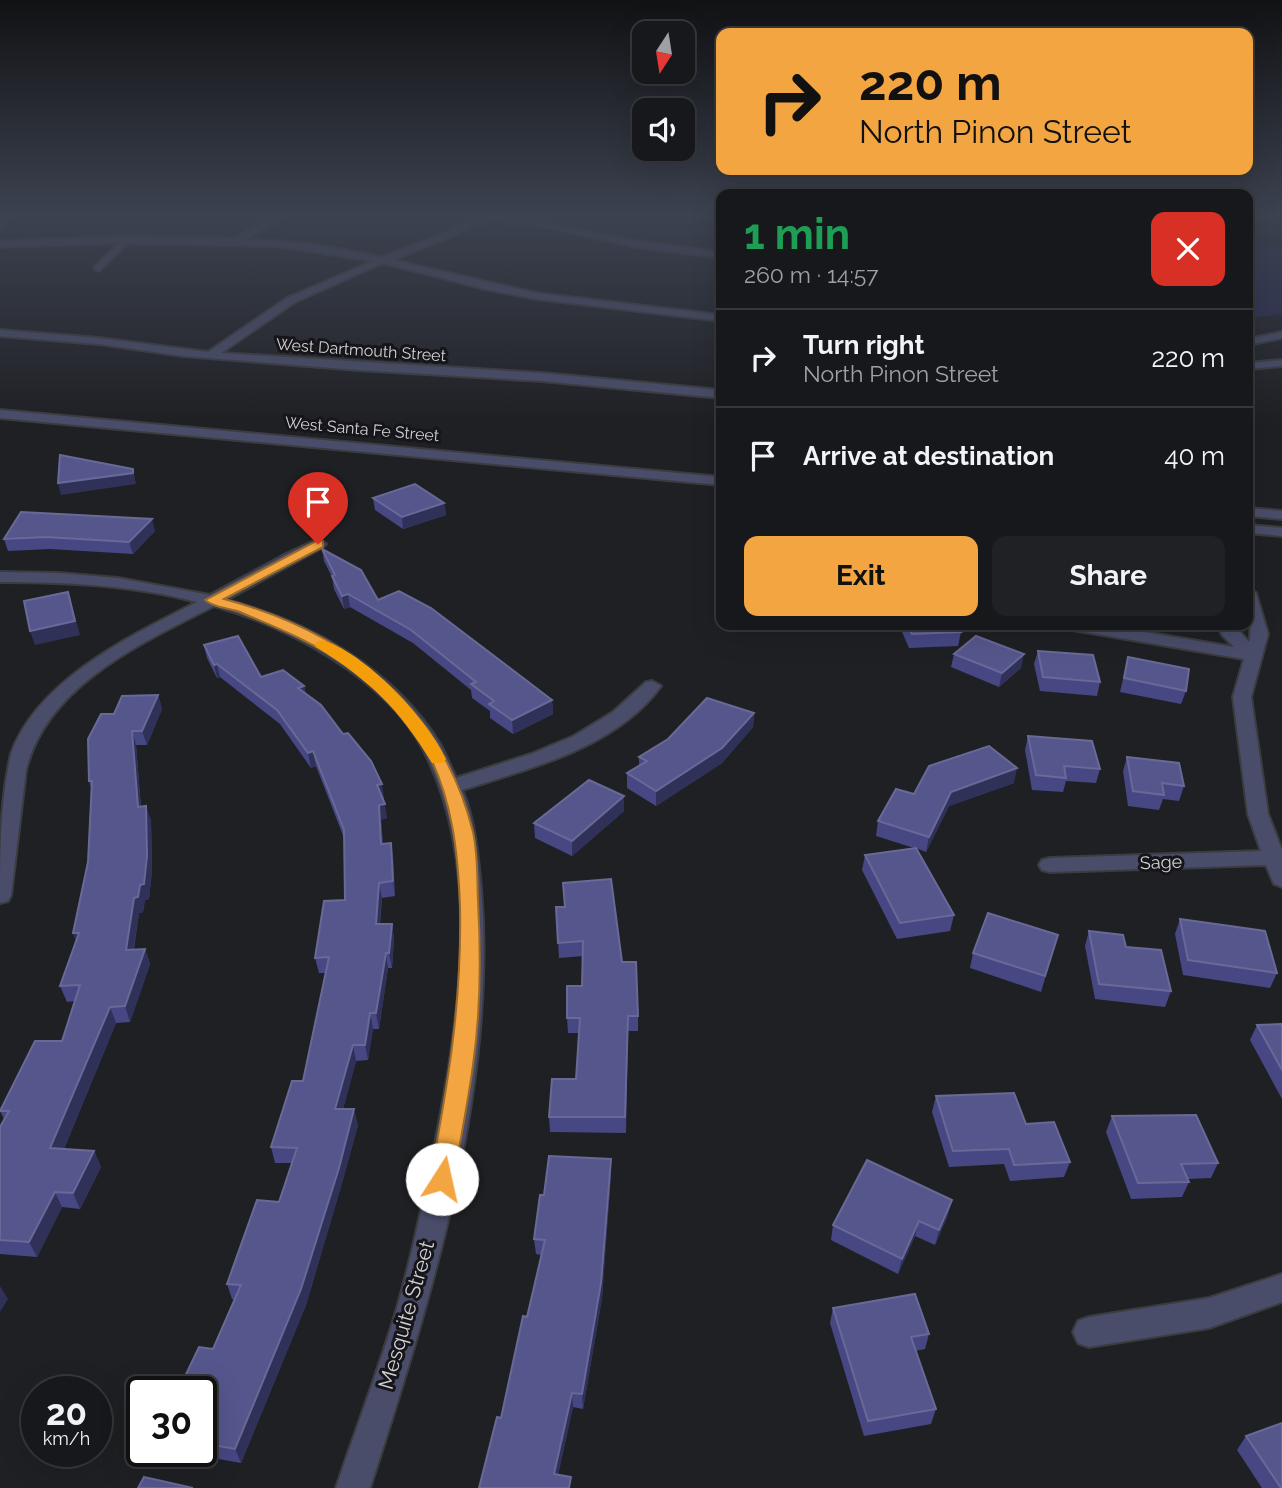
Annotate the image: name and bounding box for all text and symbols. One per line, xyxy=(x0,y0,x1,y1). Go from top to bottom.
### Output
north arrow xyxy=(632,21,695,84)
map controls xyxy=(632,21,695,161)
text: 220 m xyxy=(859,54,1002,111)
icon: right xyxy=(744,56,835,147)
button: sound xyxy=(632,98,695,161)
text: North Pinon Street xyxy=(859,113,1131,150)
text: 1 min xyxy=(744,210,850,259)
button: close xyxy=(1151,212,1225,286)
text: 260 m · 14:57 xyxy=(744,261,879,288)
text: Turn right xyxy=(803,330,924,360)
street label: West Dartmouth Street xyxy=(275,335,447,365)
icon: right xyxy=(744,339,782,377)
text: 220 m xyxy=(1151,343,1225,373)
text: North Pinon Street xyxy=(803,360,999,387)
street label: West Santa Fe Street xyxy=(284,413,441,445)
icon: arrive xyxy=(744,437,782,475)
text: Arrive at destination xyxy=(803,441,1054,471)
text: 40 m xyxy=(1164,441,1225,471)
pin xyxy=(288,472,348,544)
icon: arrive xyxy=(299,483,337,521)
button: Exit xyxy=(744,536,978,616)
button: Share xyxy=(992,536,1225,616)
street label: Sage xyxy=(1139,851,1183,873)
position arrow xyxy=(405,1142,479,1216)
street label: Mesquite Street xyxy=(373,1238,439,1392)
speed limit sign: 30 xyxy=(126,1376,217,1467)
text: 20 xyxy=(46,1392,87,1433)
text: km/h xyxy=(43,1428,90,1449)

